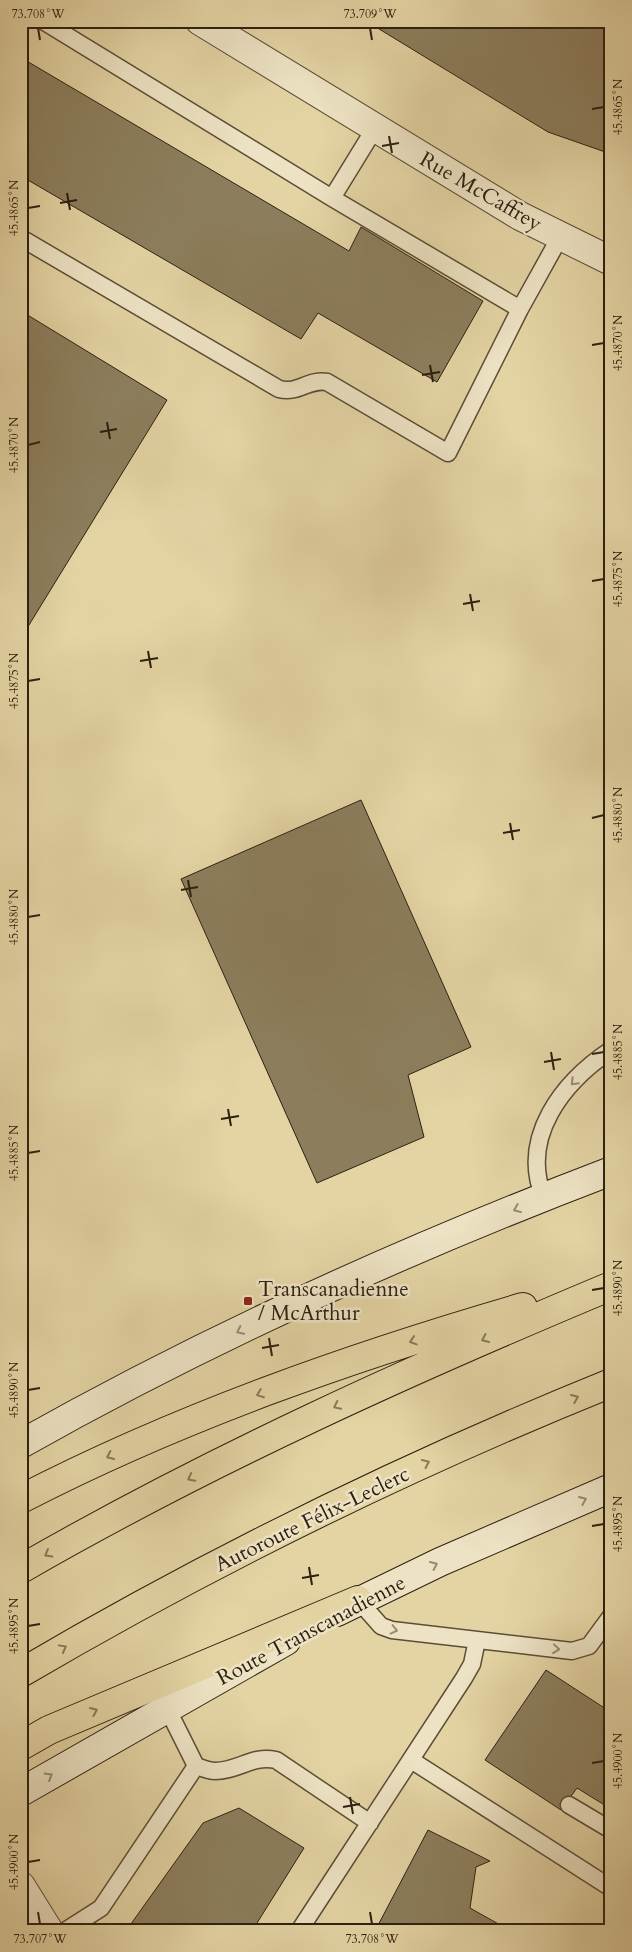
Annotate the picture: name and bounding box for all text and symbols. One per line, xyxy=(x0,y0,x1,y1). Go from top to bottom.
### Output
text: 73.708°W xyxy=(11,6,65,22)
text: 73.709°W xyxy=(343,6,397,22)
text: 45.4865°N xyxy=(610,78,626,135)
street label: Rue McCaffrey xyxy=(414,145,547,238)
text: 45.4865°N xyxy=(6,179,22,236)
text: 45.4870°N xyxy=(610,314,626,371)
text: 45.4870°N xyxy=(6,416,22,473)
text: 45.4875°N xyxy=(610,550,626,607)
text: 45.4875°N xyxy=(6,652,22,709)
text: 45.4880°N xyxy=(610,786,626,843)
text: 45.4880°N xyxy=(6,888,22,945)
text: 45.4885°N xyxy=(610,1023,626,1080)
one-way arrow xyxy=(571,1076,580,1085)
text: 45.4885°N xyxy=(6,1124,22,1181)
one-way arrow xyxy=(513,1203,521,1213)
text: 45.4890°N xyxy=(610,1259,626,1316)
place label: Transcanadienne / McArthur xyxy=(258,1275,409,1328)
marker: Transcanadienne / McArthur xyxy=(242,1295,254,1307)
one-way arrow xyxy=(236,1325,245,1336)
one-way arrow xyxy=(481,1333,490,1344)
one-way arrow xyxy=(410,1335,418,1345)
text: 45.4890°N xyxy=(6,1361,22,1418)
one-way arrow xyxy=(256,1388,265,1399)
one-way arrow xyxy=(570,1393,579,1404)
one-way arrow xyxy=(333,1400,342,1410)
one-way arrow xyxy=(106,1450,115,1461)
one-way arrow xyxy=(421,1459,430,1470)
street label: Autoroute Félix-Leclerc xyxy=(210,1460,414,1579)
one-way arrow xyxy=(188,1472,197,1482)
one-way arrow xyxy=(578,1495,587,1506)
text: 45.4895°N xyxy=(610,1495,626,1552)
one-way arrow xyxy=(44,1547,53,1557)
one-way arrow xyxy=(429,1561,438,1571)
street label: Route Transcanadienne xyxy=(212,1568,411,1693)
text: 45.4895°N xyxy=(6,1597,22,1654)
one-way arrow xyxy=(390,1624,399,1635)
one-way arrow xyxy=(552,1643,560,1654)
one-way arrow xyxy=(58,1645,67,1655)
one-way arrow xyxy=(89,1706,98,1717)
text: 45.4900°N xyxy=(610,1732,626,1789)
one-way arrow xyxy=(43,1772,52,1782)
text: 45.4900°N xyxy=(6,1833,22,1890)
text: 73.707°W xyxy=(13,1931,67,1947)
text: 73.708°W xyxy=(345,1931,399,1947)

